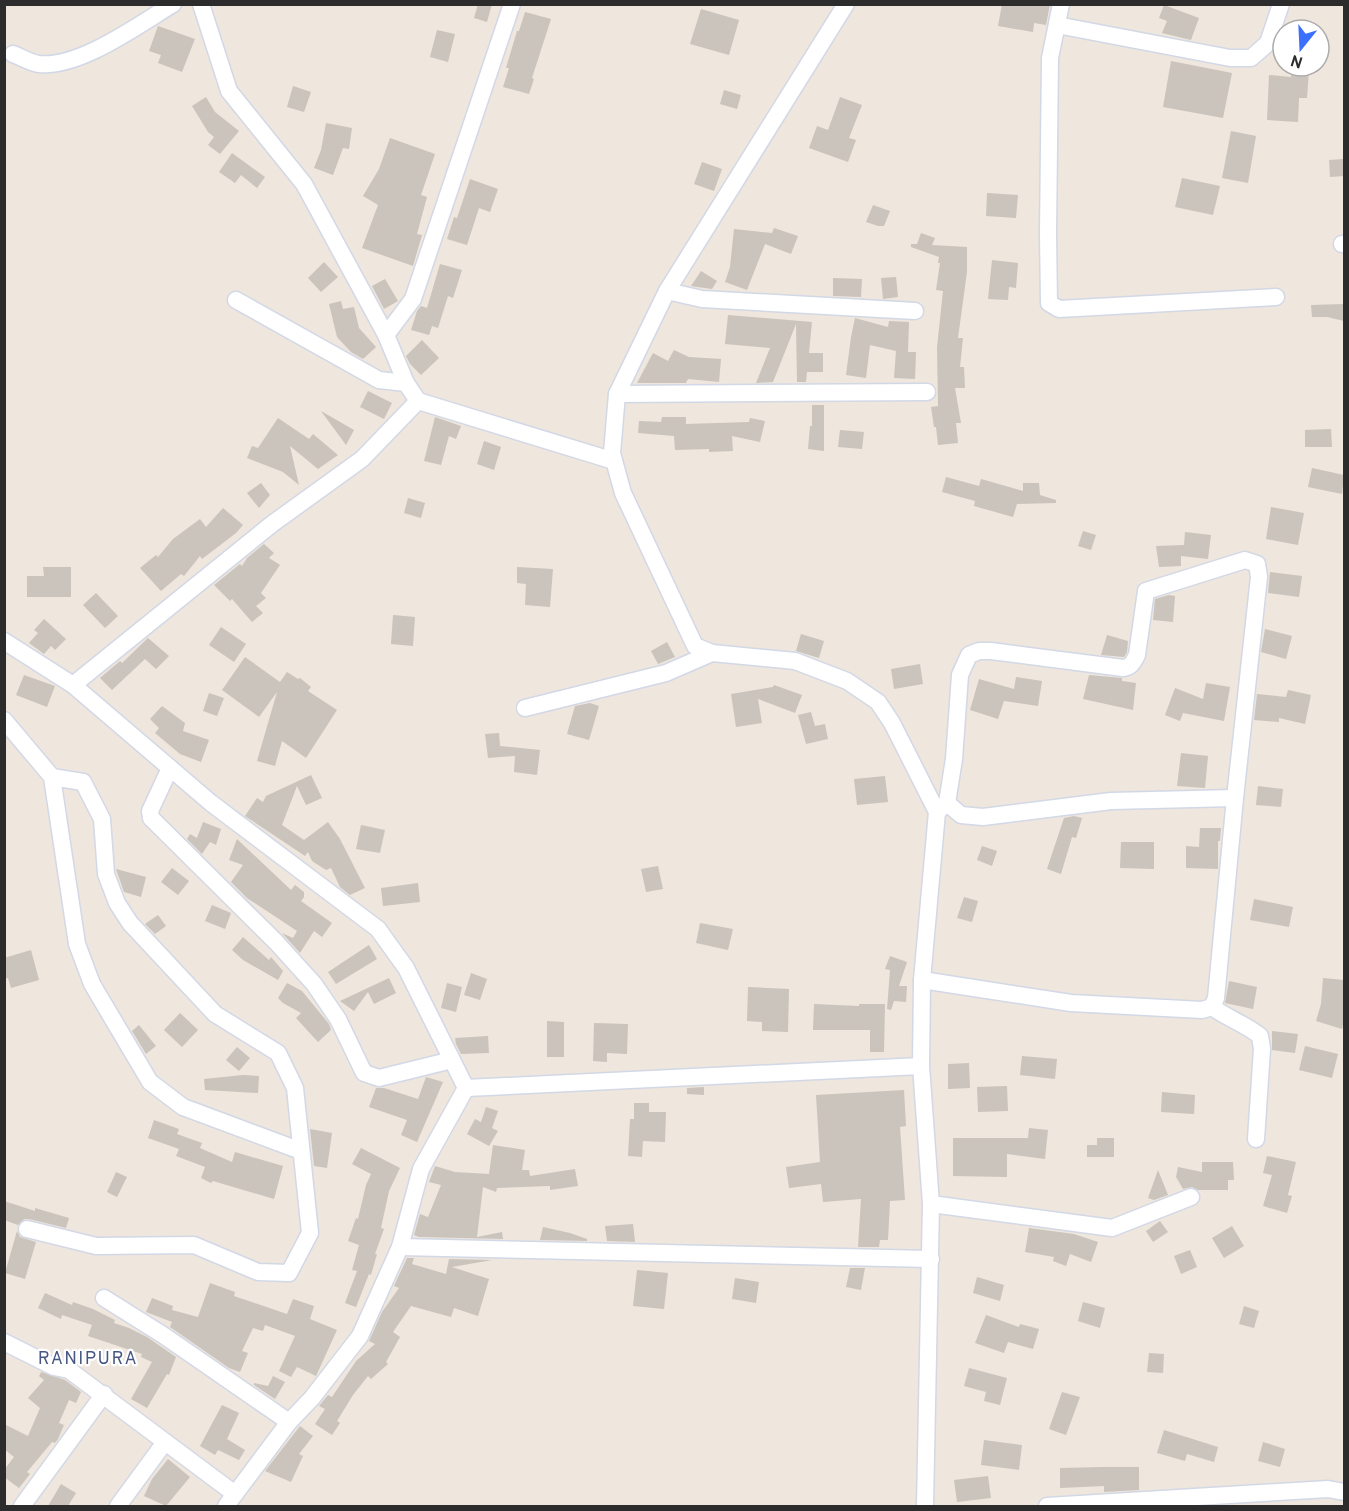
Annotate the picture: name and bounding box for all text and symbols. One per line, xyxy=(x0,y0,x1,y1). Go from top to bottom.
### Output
north arrow xyxy=(1271,18,1331,78)
text: N xyxy=(1288,49,1306,72)
district label: RANIPURA xyxy=(38,1348,138,1371)

